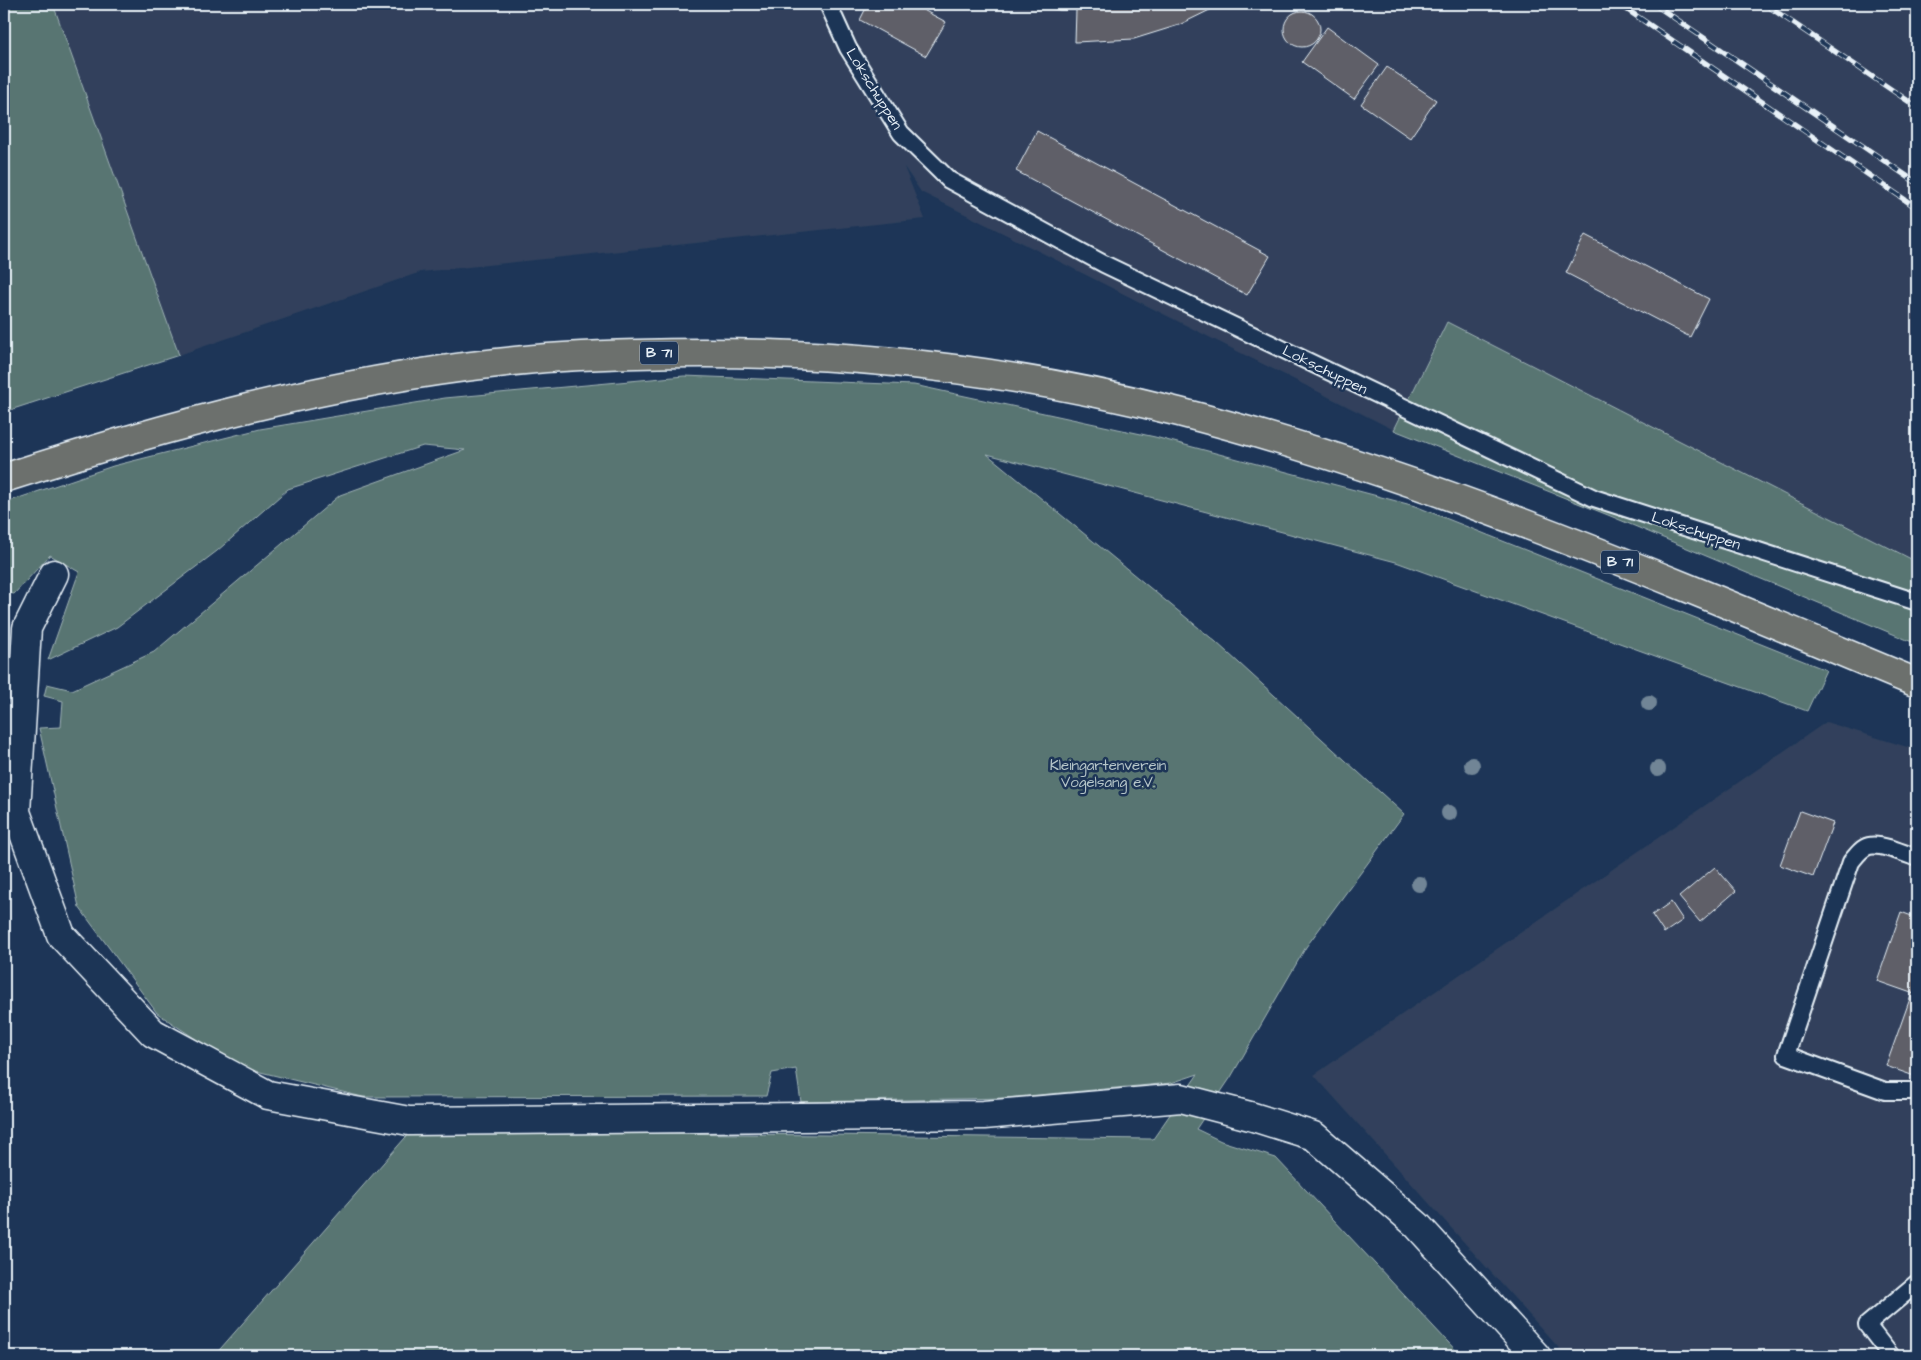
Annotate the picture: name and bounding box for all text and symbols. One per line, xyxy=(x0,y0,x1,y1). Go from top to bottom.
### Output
street label: Lokschuppen xyxy=(841,44,908,134)
street label: Lokschuppen xyxy=(1279,340,1372,400)
road number: B 71 xyxy=(640,342,678,364)
street label: Lokschuppen xyxy=(1649,507,1744,555)
road number: B 71 xyxy=(1601,550,1639,574)
park label: Kleingartenverein Vogelsang e.V. xyxy=(1050,755,1167,794)

